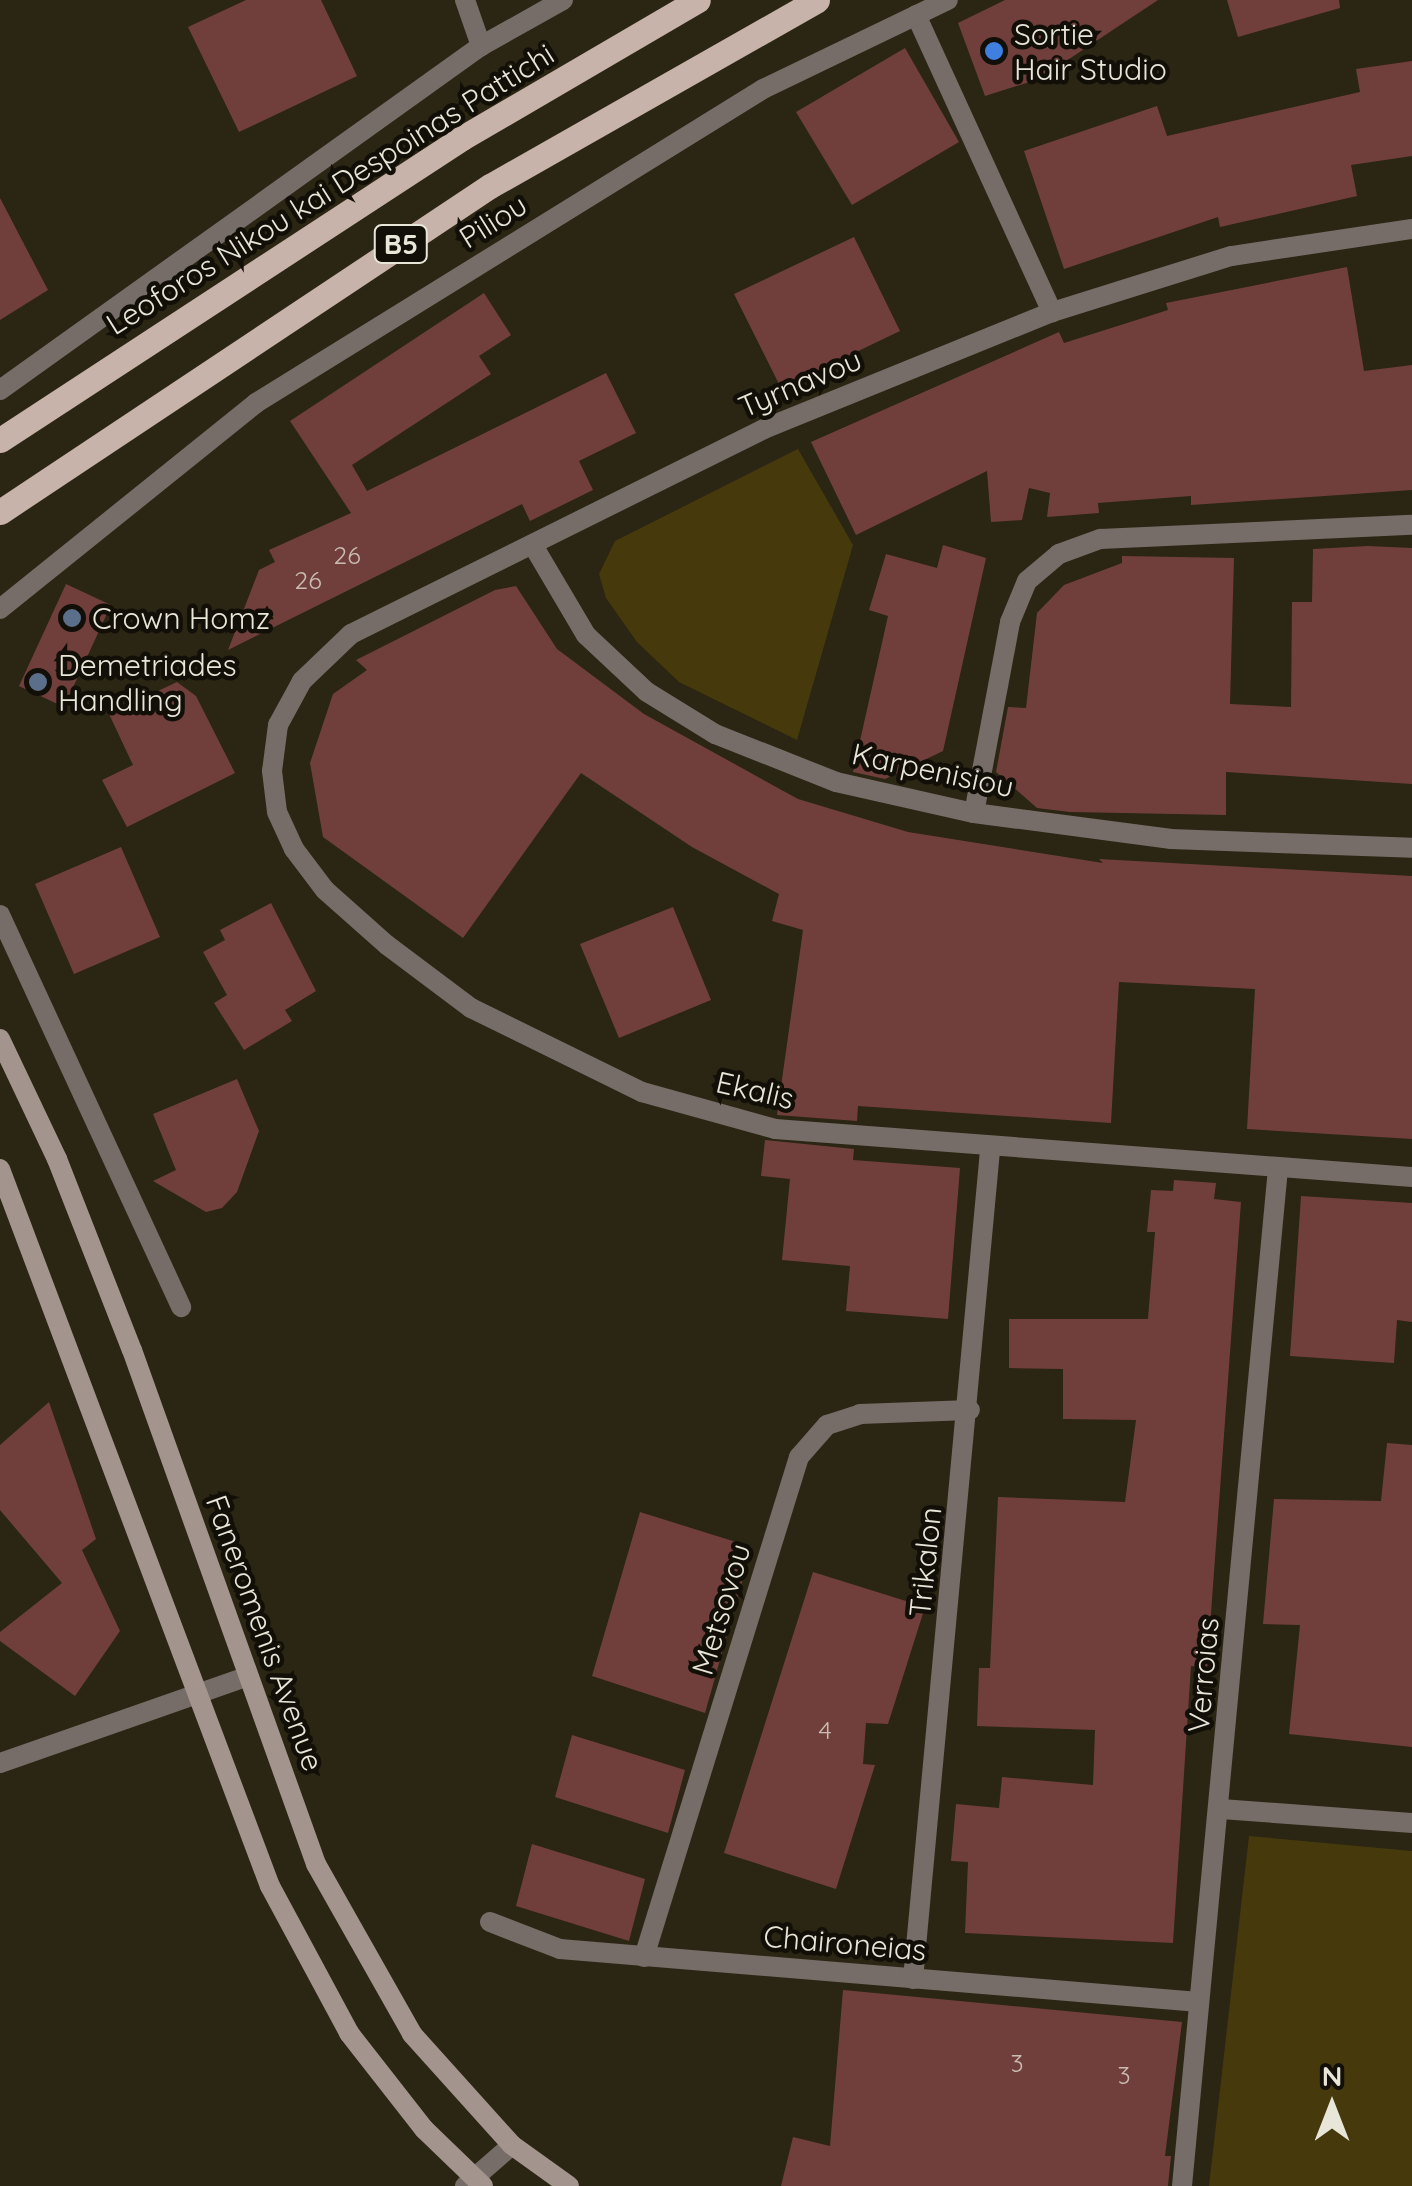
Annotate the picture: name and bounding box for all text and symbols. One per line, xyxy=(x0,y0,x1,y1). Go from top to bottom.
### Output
place label: Sortie Hair Studio xyxy=(1014,16,1167,86)
street label: Leoforos Nikou kai Despoinas Pattichi xyxy=(100,36,560,342)
marker: Sortie Hair Studio xyxy=(983,40,1005,62)
street label: Piliou xyxy=(453,186,533,256)
road number: B5 xyxy=(374,221,428,267)
street label: Tyrnavou xyxy=(733,341,867,425)
house number: 26 xyxy=(333,540,361,570)
house number: 26 xyxy=(294,565,322,595)
place label: Crown Homz xyxy=(92,600,270,636)
marker: Crown Homz xyxy=(61,607,83,629)
place label: Demetriades Handling xyxy=(58,647,237,718)
marker: Demetriades Handling xyxy=(27,671,49,693)
street label: Karpenisiou xyxy=(849,735,1017,805)
street label: Ekalis xyxy=(713,1064,797,1116)
street label: Faneromenis Avenue xyxy=(198,1490,332,1776)
street label: Trikalon xyxy=(901,1505,949,1619)
street label: Metsovou xyxy=(684,1539,758,1679)
street label: Verroias xyxy=(1180,1616,1226,1734)
house number: 4 xyxy=(818,1715,832,1745)
street label: Chaironeias xyxy=(762,1918,928,1968)
house number: 3 xyxy=(1010,2048,1024,2078)
north arrow xyxy=(1282,2056,1382,2156)
text: N xyxy=(1322,2058,1342,2093)
house number: 3 xyxy=(1117,2060,1131,2090)

